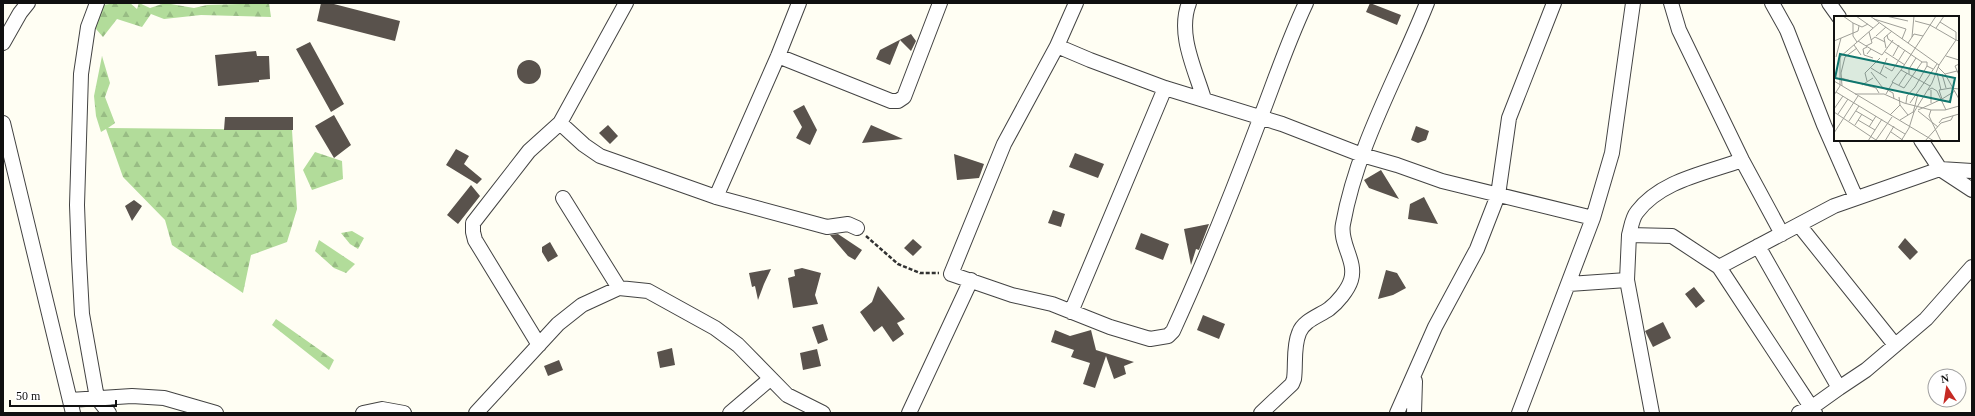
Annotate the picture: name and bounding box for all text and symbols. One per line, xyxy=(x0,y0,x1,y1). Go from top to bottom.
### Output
inset map xyxy=(1834,16,1959,141)
north arrow xyxy=(1927,368,1967,408)
text: N xyxy=(1940,372,1950,385)
scale bar xyxy=(10,382,116,408)
text: 50 m xyxy=(16,389,41,403)

